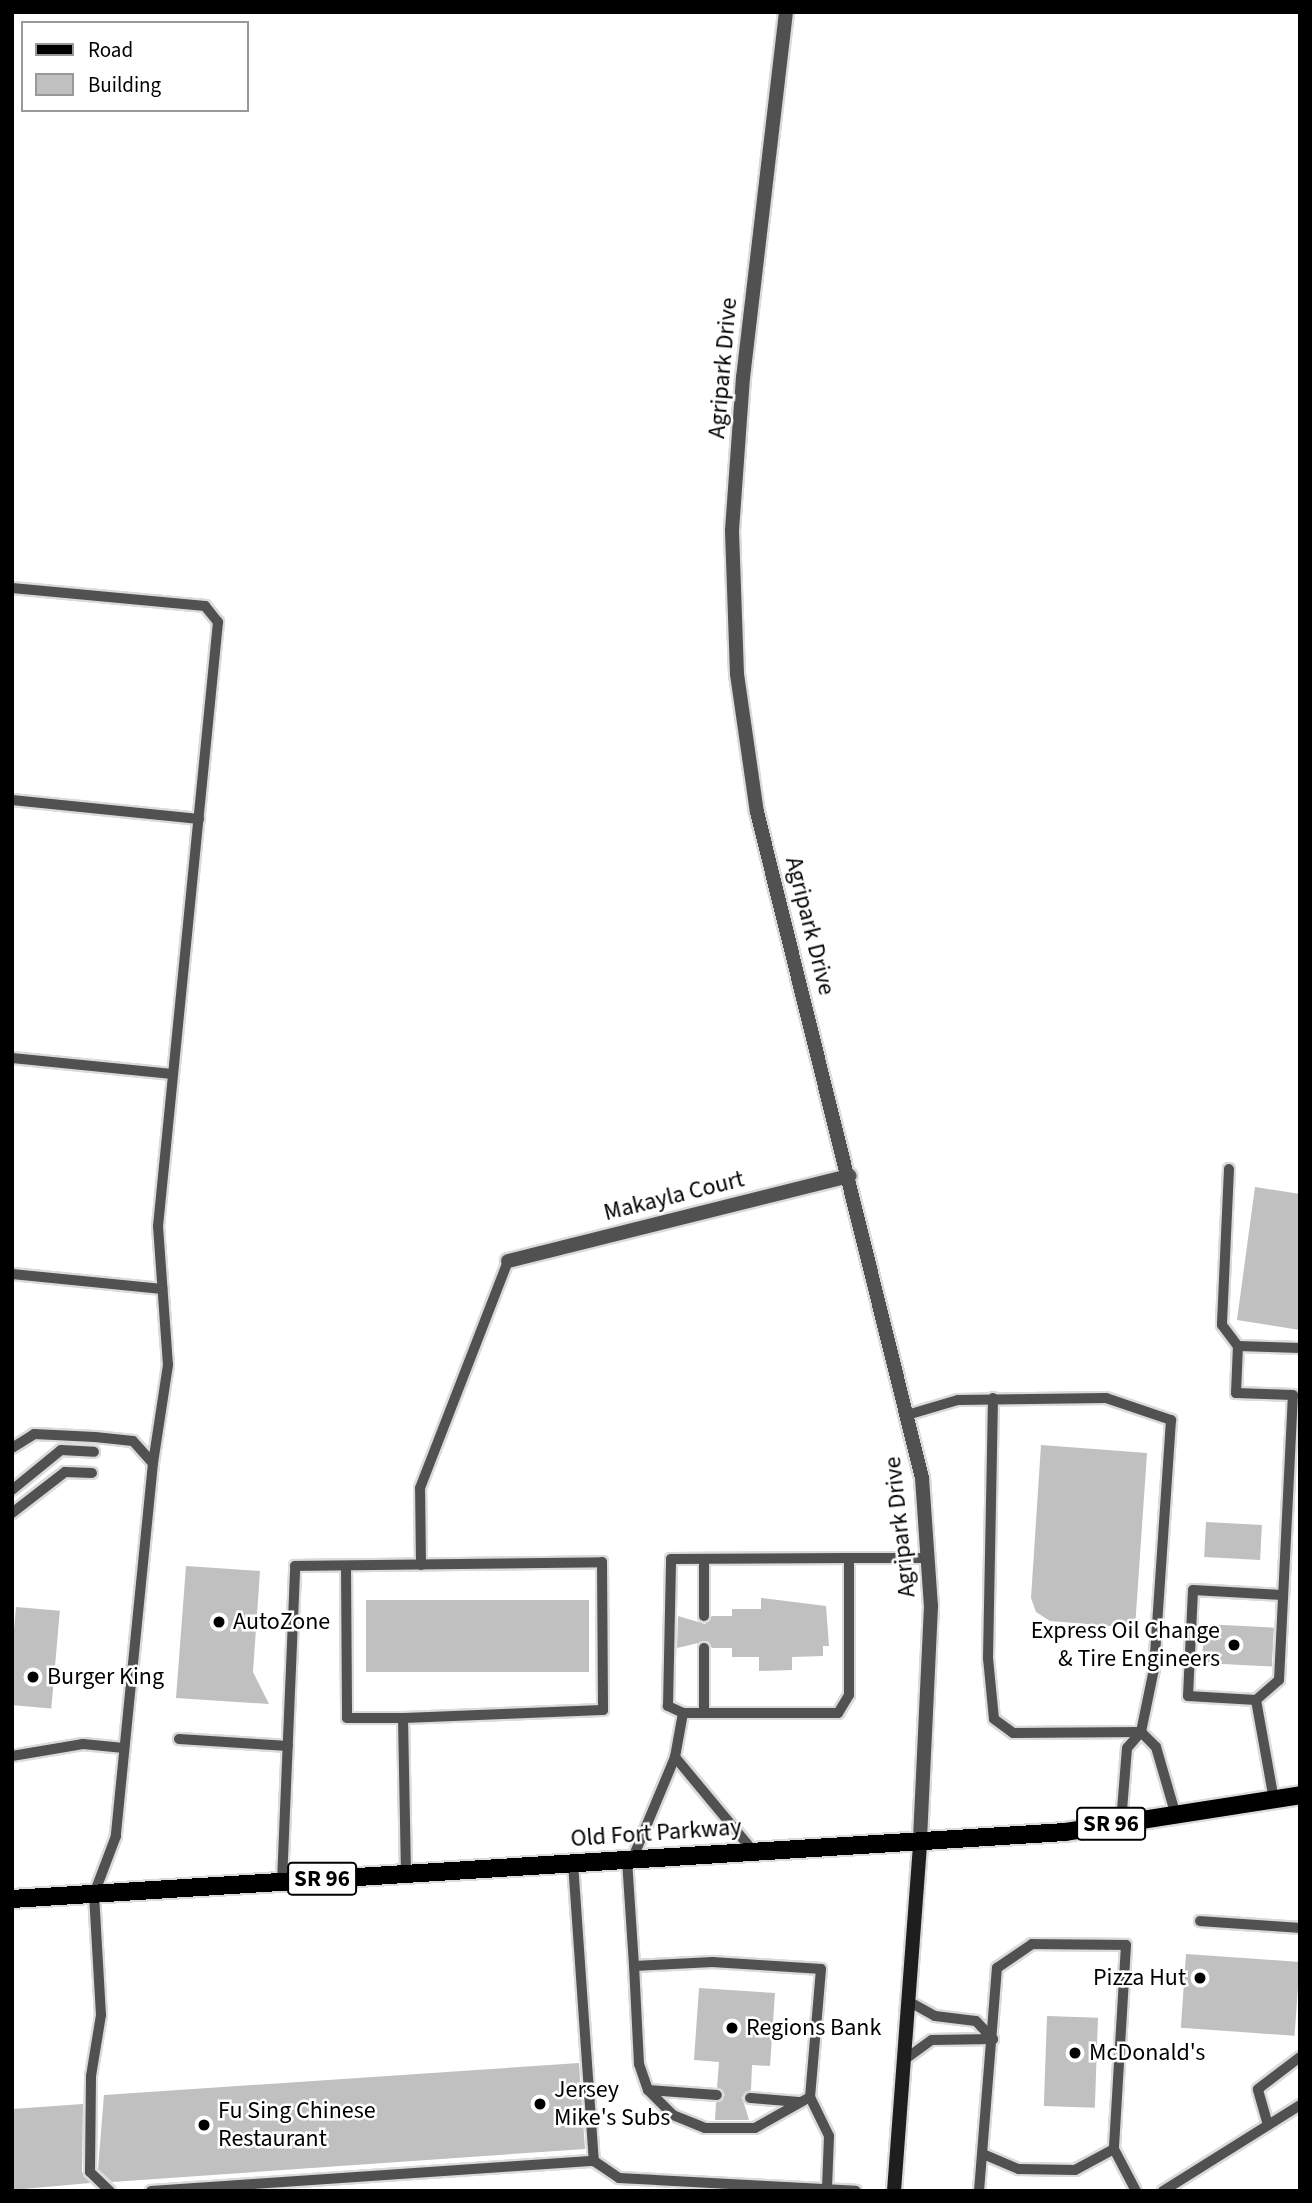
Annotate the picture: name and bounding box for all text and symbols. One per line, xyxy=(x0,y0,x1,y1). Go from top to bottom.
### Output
legend xyxy=(21,21,248,112)
text: Road xyxy=(88,35,133,65)
text: Building xyxy=(88,70,161,100)
street label: Agripark Drive xyxy=(702,296,744,440)
street label: Agripark Drive xyxy=(779,854,841,998)
street label: Makayla Court xyxy=(601,1165,747,1227)
street label: Agripark Drive xyxy=(878,1455,922,1599)
place label: AutoZone xyxy=(233,1608,330,1636)
marker: AutoZone xyxy=(211,1614,227,1630)
place label: Express Oil Change & Tire Engineers xyxy=(1031,1617,1220,1673)
marker: Express Oil Change & Tire Engineers xyxy=(1226,1637,1242,1653)
place label: Burger King xyxy=(47,1663,164,1691)
marker: Burger King xyxy=(25,1669,41,1685)
road number: SR 96 xyxy=(1076,1804,1146,1843)
street label: Old Fort Parkway xyxy=(570,1813,742,1853)
road number: SR 96 xyxy=(287,1860,357,1898)
place label: Pizza Hut xyxy=(1093,1964,1186,1992)
marker: Pizza Hut xyxy=(1192,1970,1208,1986)
place label: Regions Bank xyxy=(746,2014,881,2042)
marker: Regions Bank xyxy=(724,2020,740,2036)
place label: McDonald's xyxy=(1089,2039,1205,2067)
marker: McDonald's xyxy=(1067,2045,1083,2061)
place label: Jersey Mike's Subs xyxy=(554,2076,670,2132)
marker: Jersey Mike's Subs xyxy=(532,2096,548,2112)
place label: Fu Sing Chinese Restaurant xyxy=(218,2097,376,2153)
marker: Fu Sing Chinese Restaurant xyxy=(196,2117,212,2133)

